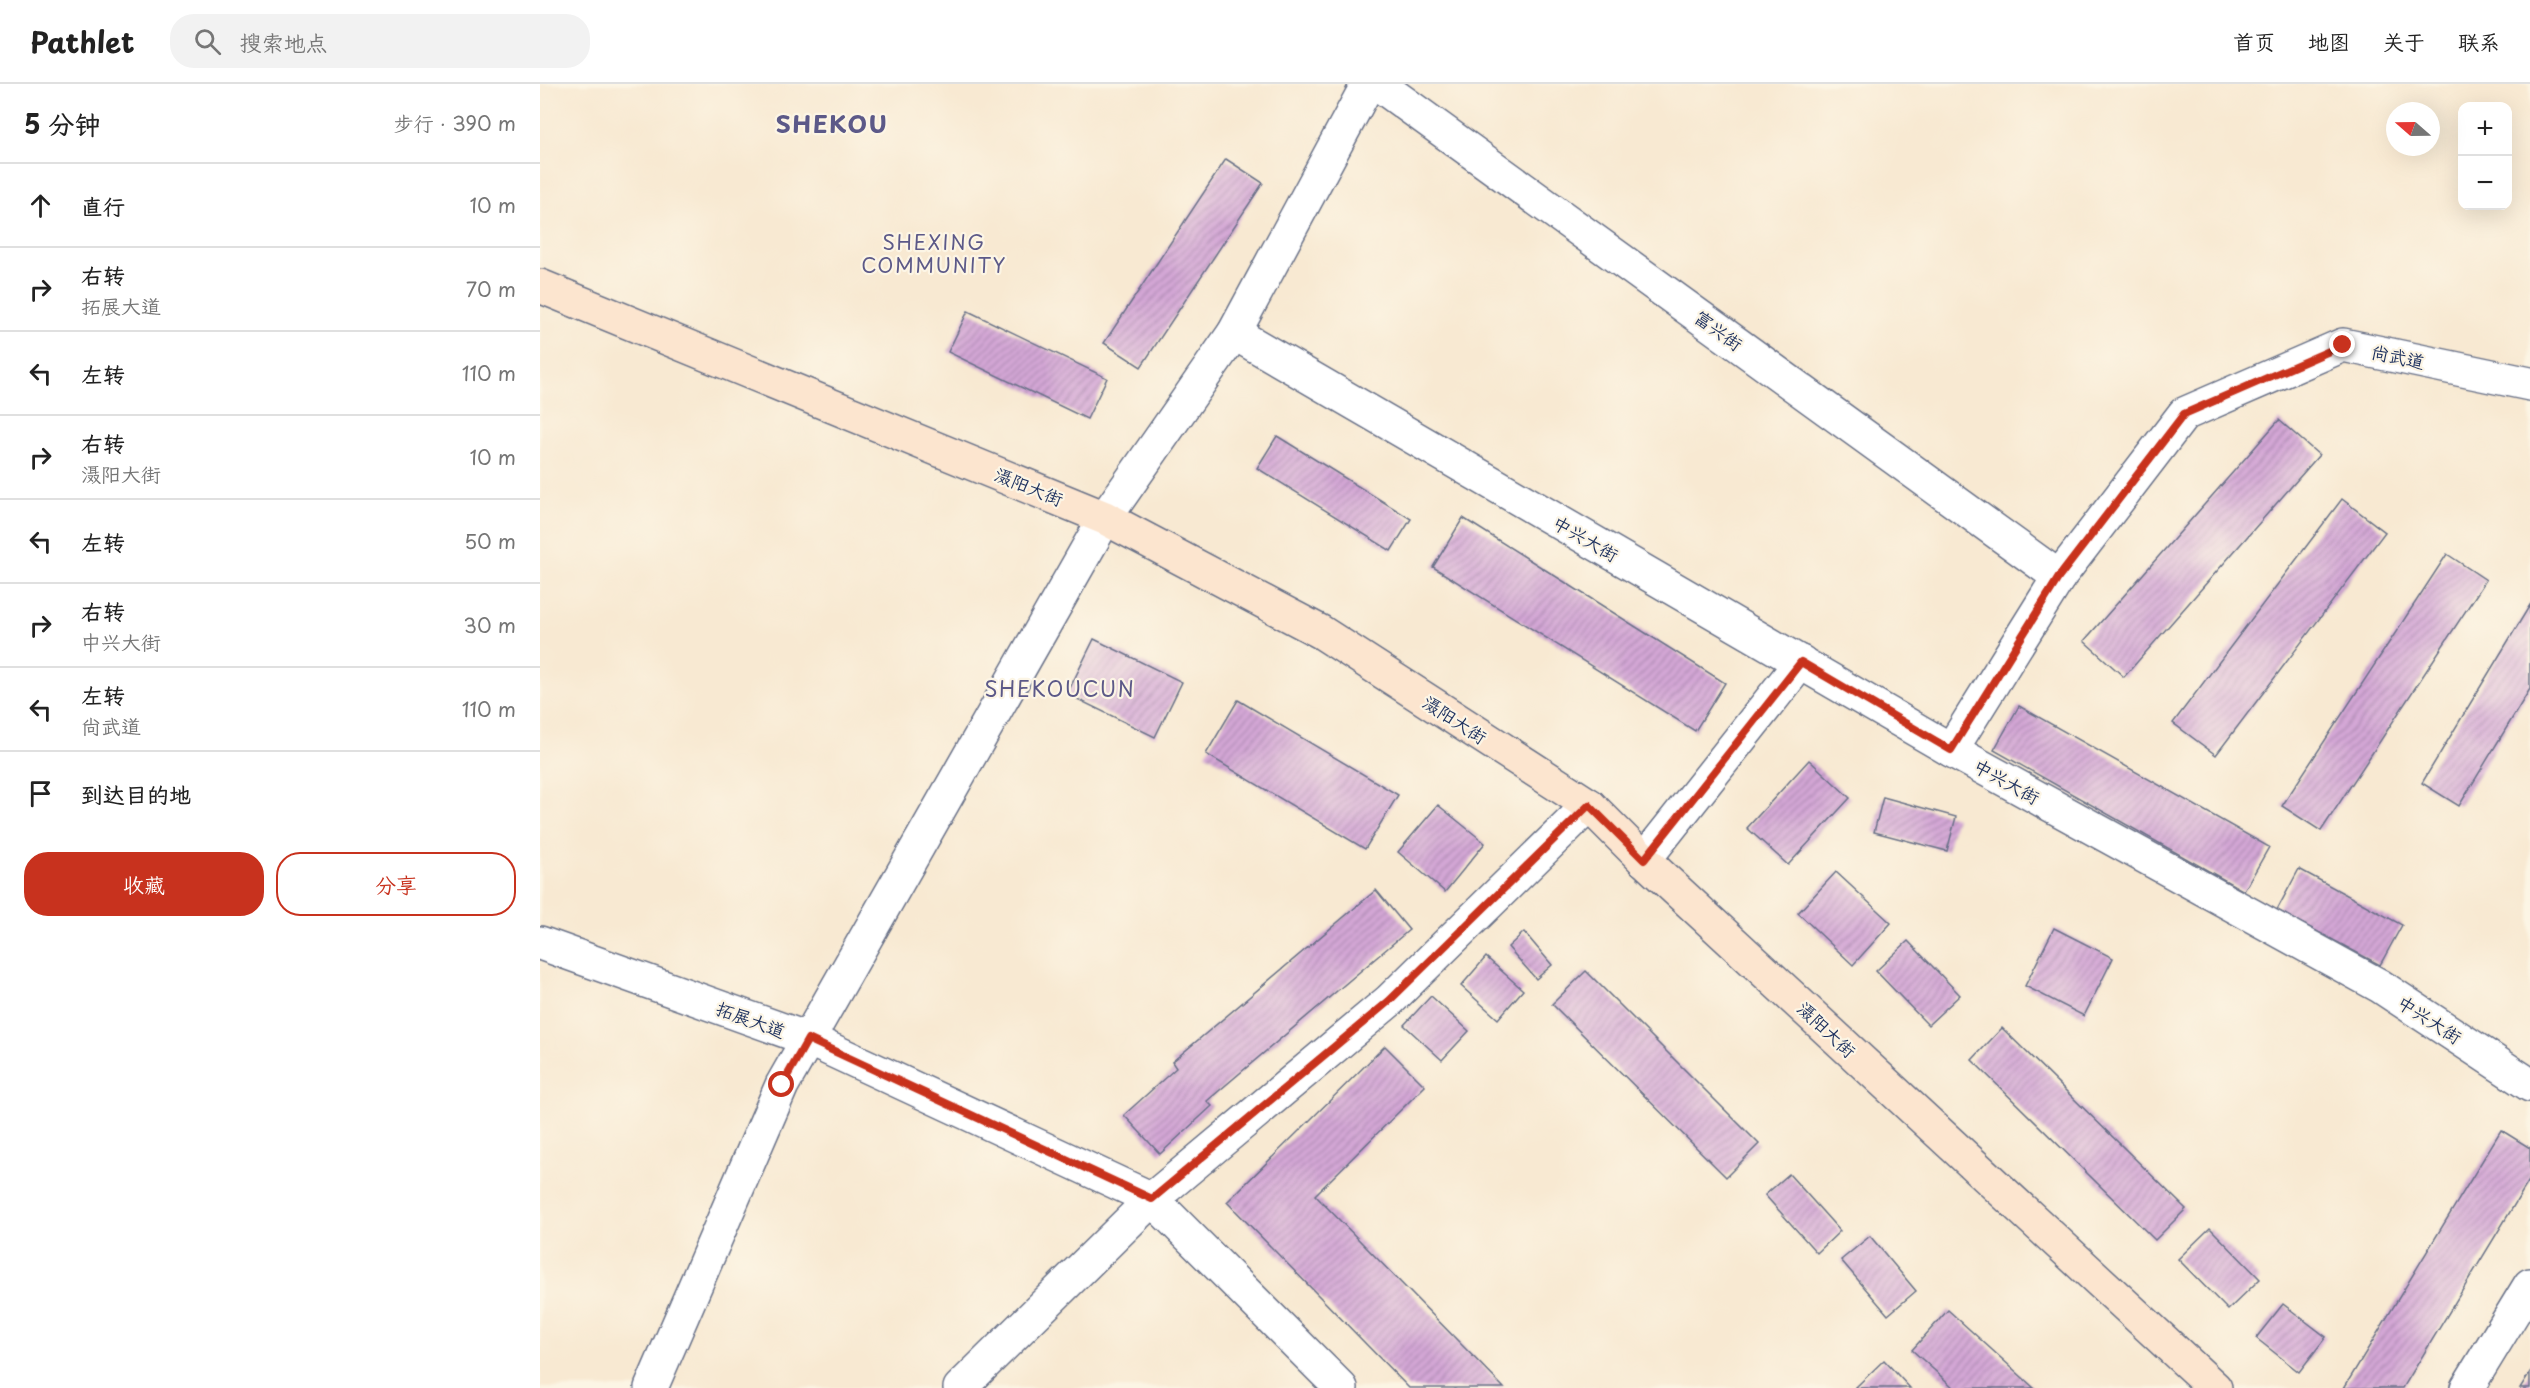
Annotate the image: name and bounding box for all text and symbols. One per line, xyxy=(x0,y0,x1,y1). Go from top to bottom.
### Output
search box xyxy=(170,14,590,68)
text: Pathlet xyxy=(30,20,134,63)
icon: search xyxy=(191,25,224,58)
text: 搜索地点 xyxy=(239,25,327,58)
text: 首页 xyxy=(2233,25,2275,57)
text: 地图 xyxy=(2308,25,2350,57)
text: 关于 xyxy=(2383,25,2425,57)
text: 联系 xyxy=(2458,25,2500,57)
north arrow xyxy=(2386,102,2440,156)
map controls xyxy=(2458,102,2512,210)
button: + xyxy=(2458,102,2512,156)
text: 5 分钟 xyxy=(24,104,100,143)
district label: SHEKOU xyxy=(776,105,888,141)
text: 步行 · 390 m xyxy=(394,108,516,138)
button: − xyxy=(2458,156,2512,210)
icon: ahead xyxy=(24,189,57,222)
text: 直行 xyxy=(81,189,125,222)
text: 10 m xyxy=(469,190,516,220)
district label: SHEXING COMMUNITY xyxy=(861,227,1007,280)
text: 右转 xyxy=(81,258,125,291)
icon: right xyxy=(24,273,57,306)
text: 70 m xyxy=(466,274,516,304)
text: 拓展大道 xyxy=(81,291,161,321)
street label: 富兴街 xyxy=(1689,303,1749,357)
route end xyxy=(2329,331,2355,357)
street label: 尚武道 xyxy=(2369,337,2427,375)
icon: left xyxy=(24,357,57,390)
text: 左转 xyxy=(81,357,125,390)
text: 110 m xyxy=(462,358,516,388)
text: 右转 xyxy=(81,426,125,459)
icon: right xyxy=(24,441,57,474)
text: 10 m xyxy=(469,442,516,472)
text: 滠阳大街 xyxy=(81,459,161,489)
street label: 滠阳大街 xyxy=(991,460,1067,512)
street label: 中兴大街 xyxy=(1548,508,1624,568)
icon: left xyxy=(24,525,57,558)
text: 左转 xyxy=(81,525,125,558)
text: 50 m xyxy=(464,526,516,556)
text: 右转 xyxy=(81,594,125,627)
icon: right xyxy=(24,609,57,642)
text: 30 m xyxy=(463,610,516,640)
text: 中兴大街 xyxy=(81,627,161,657)
district label: SHEKOUCUN xyxy=(984,672,1136,704)
text: 左转 xyxy=(81,678,125,711)
street label: 滠阳大街 xyxy=(1417,688,1493,750)
icon: left xyxy=(24,693,57,726)
text: 110 m xyxy=(462,694,516,724)
text: 尚武道 xyxy=(81,711,141,741)
street label: 中兴大街 xyxy=(1969,752,2045,810)
icon: arrive xyxy=(24,777,57,810)
text: 到达目的地 xyxy=(81,777,191,810)
button: 收藏 xyxy=(24,852,264,916)
button: 分享 xyxy=(276,852,516,916)
street label: 中兴大街 xyxy=(2392,988,2468,1050)
street label: 拓展大道 xyxy=(713,994,789,1044)
street label: 滠阳大街 xyxy=(1791,995,1863,1063)
route start xyxy=(768,1071,794,1097)

